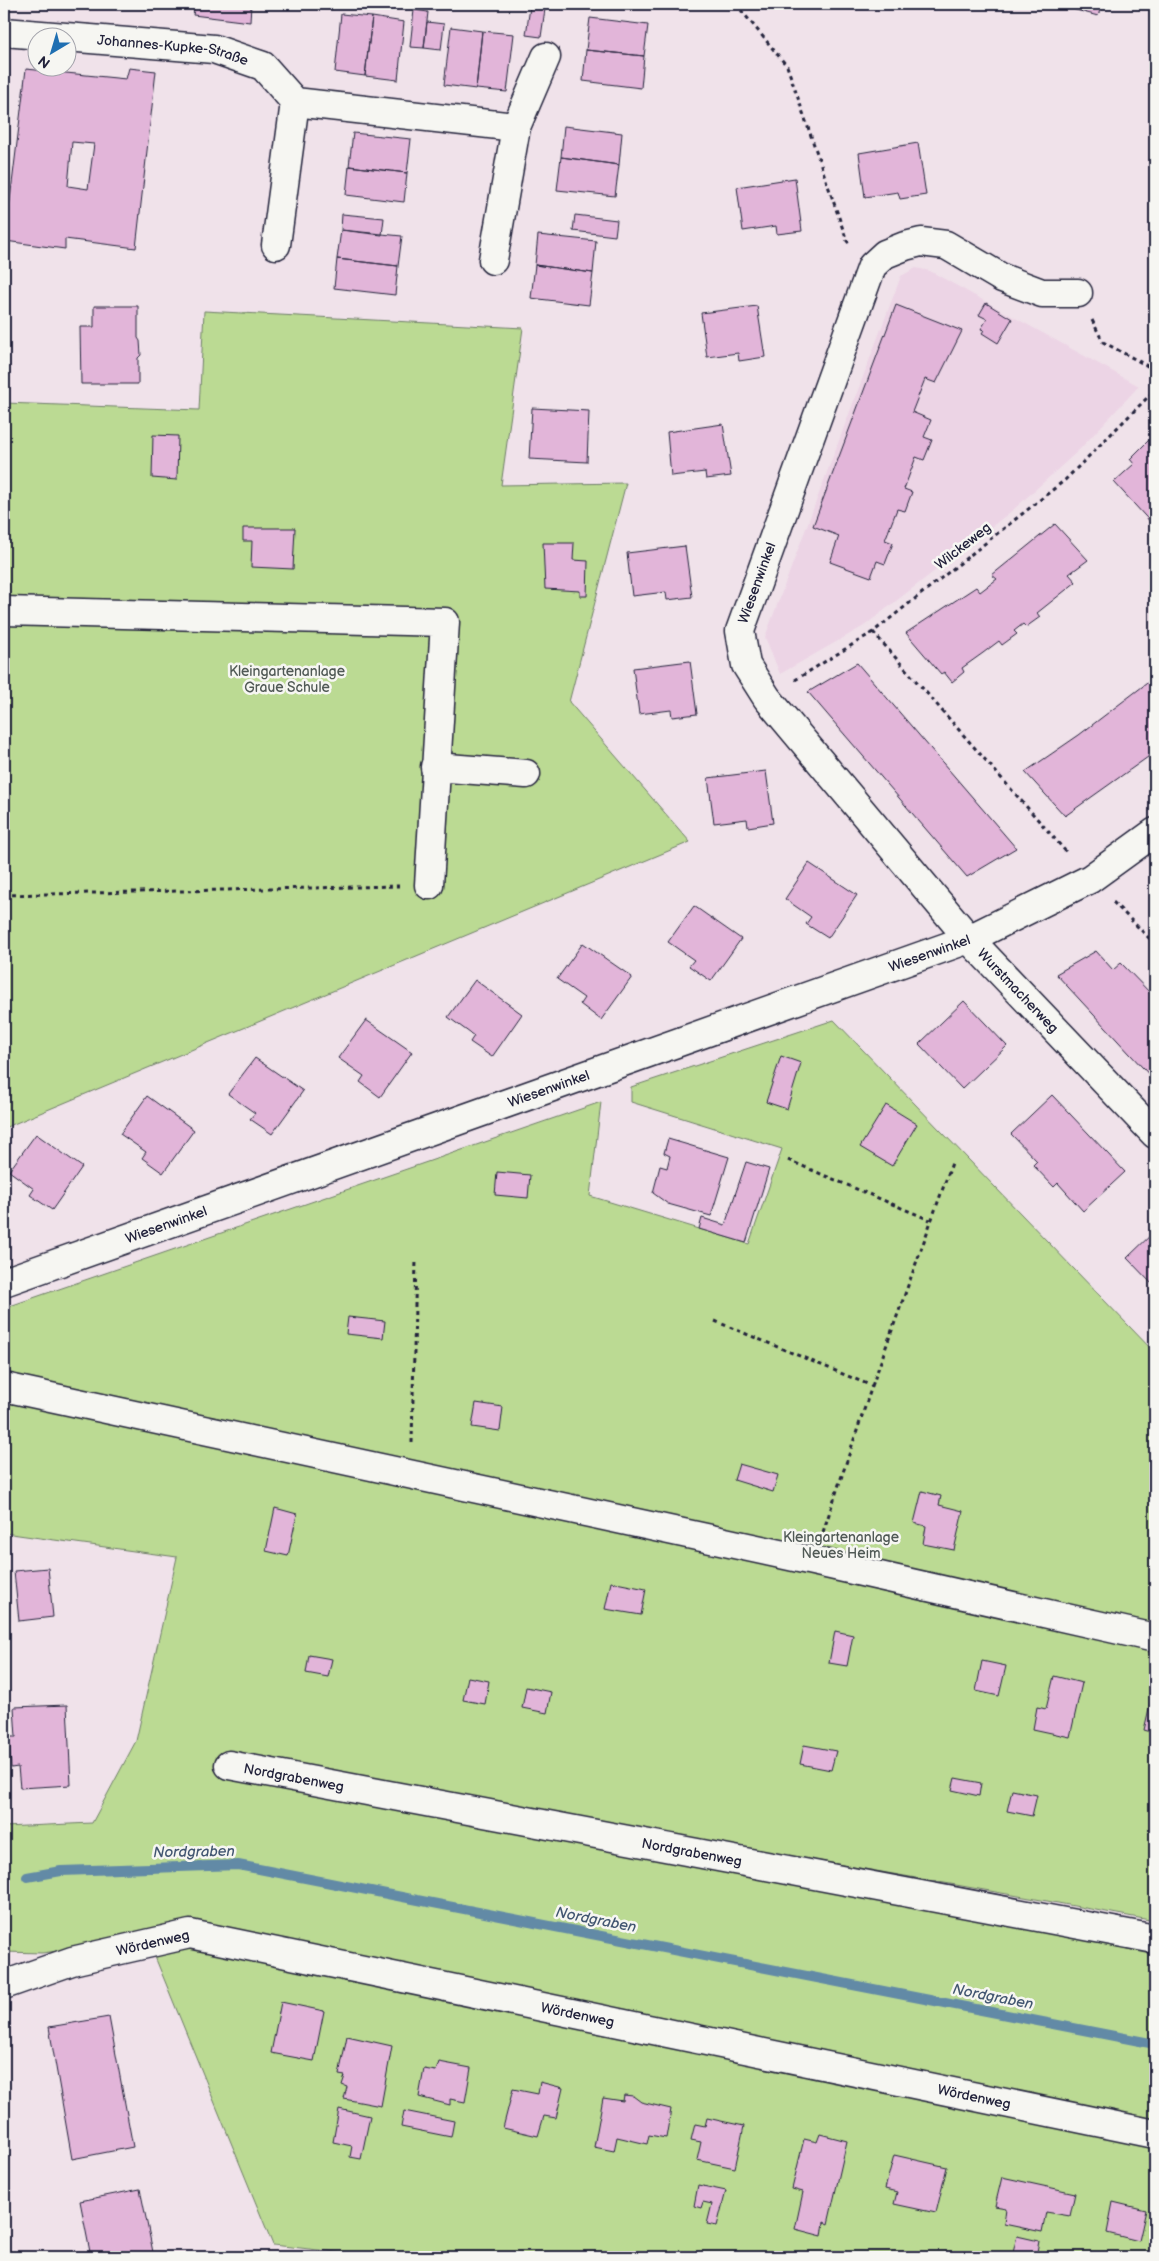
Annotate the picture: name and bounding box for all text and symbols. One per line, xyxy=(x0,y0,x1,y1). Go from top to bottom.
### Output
north arrow xyxy=(28,28,78,78)
street label: Johannes-Kupke-Straße xyxy=(96,31,251,69)
text: N xyxy=(35,52,54,72)
street label: Wilckeweg xyxy=(932,519,994,573)
street label: Wiesenwinkel xyxy=(734,540,780,626)
park label: Kleingartenanlage Graue Schule xyxy=(229,663,345,696)
street label: Wiesenwinkel xyxy=(886,931,972,975)
street label: Wurstmacherweg xyxy=(974,945,1062,1036)
street label: Wiesenwinkel xyxy=(506,1066,592,1111)
street label: Wiesenwinkel xyxy=(123,1202,209,1247)
park label: Kleingartenanlage Neues Heim xyxy=(783,1529,899,1562)
street label: Nordgrabenweg xyxy=(242,1759,345,1795)
street label: Nordgrabenweg xyxy=(640,1834,743,1870)
water label: Nordgraben xyxy=(153,1842,235,1862)
water label: Nordgraben xyxy=(554,1903,638,1937)
street label: Wördenweg xyxy=(115,1926,191,1959)
water label: Nordgraben xyxy=(951,1980,1035,2014)
street label: Wördenweg xyxy=(539,1998,616,2030)
street label: Wördenweg xyxy=(936,2081,1012,2112)

